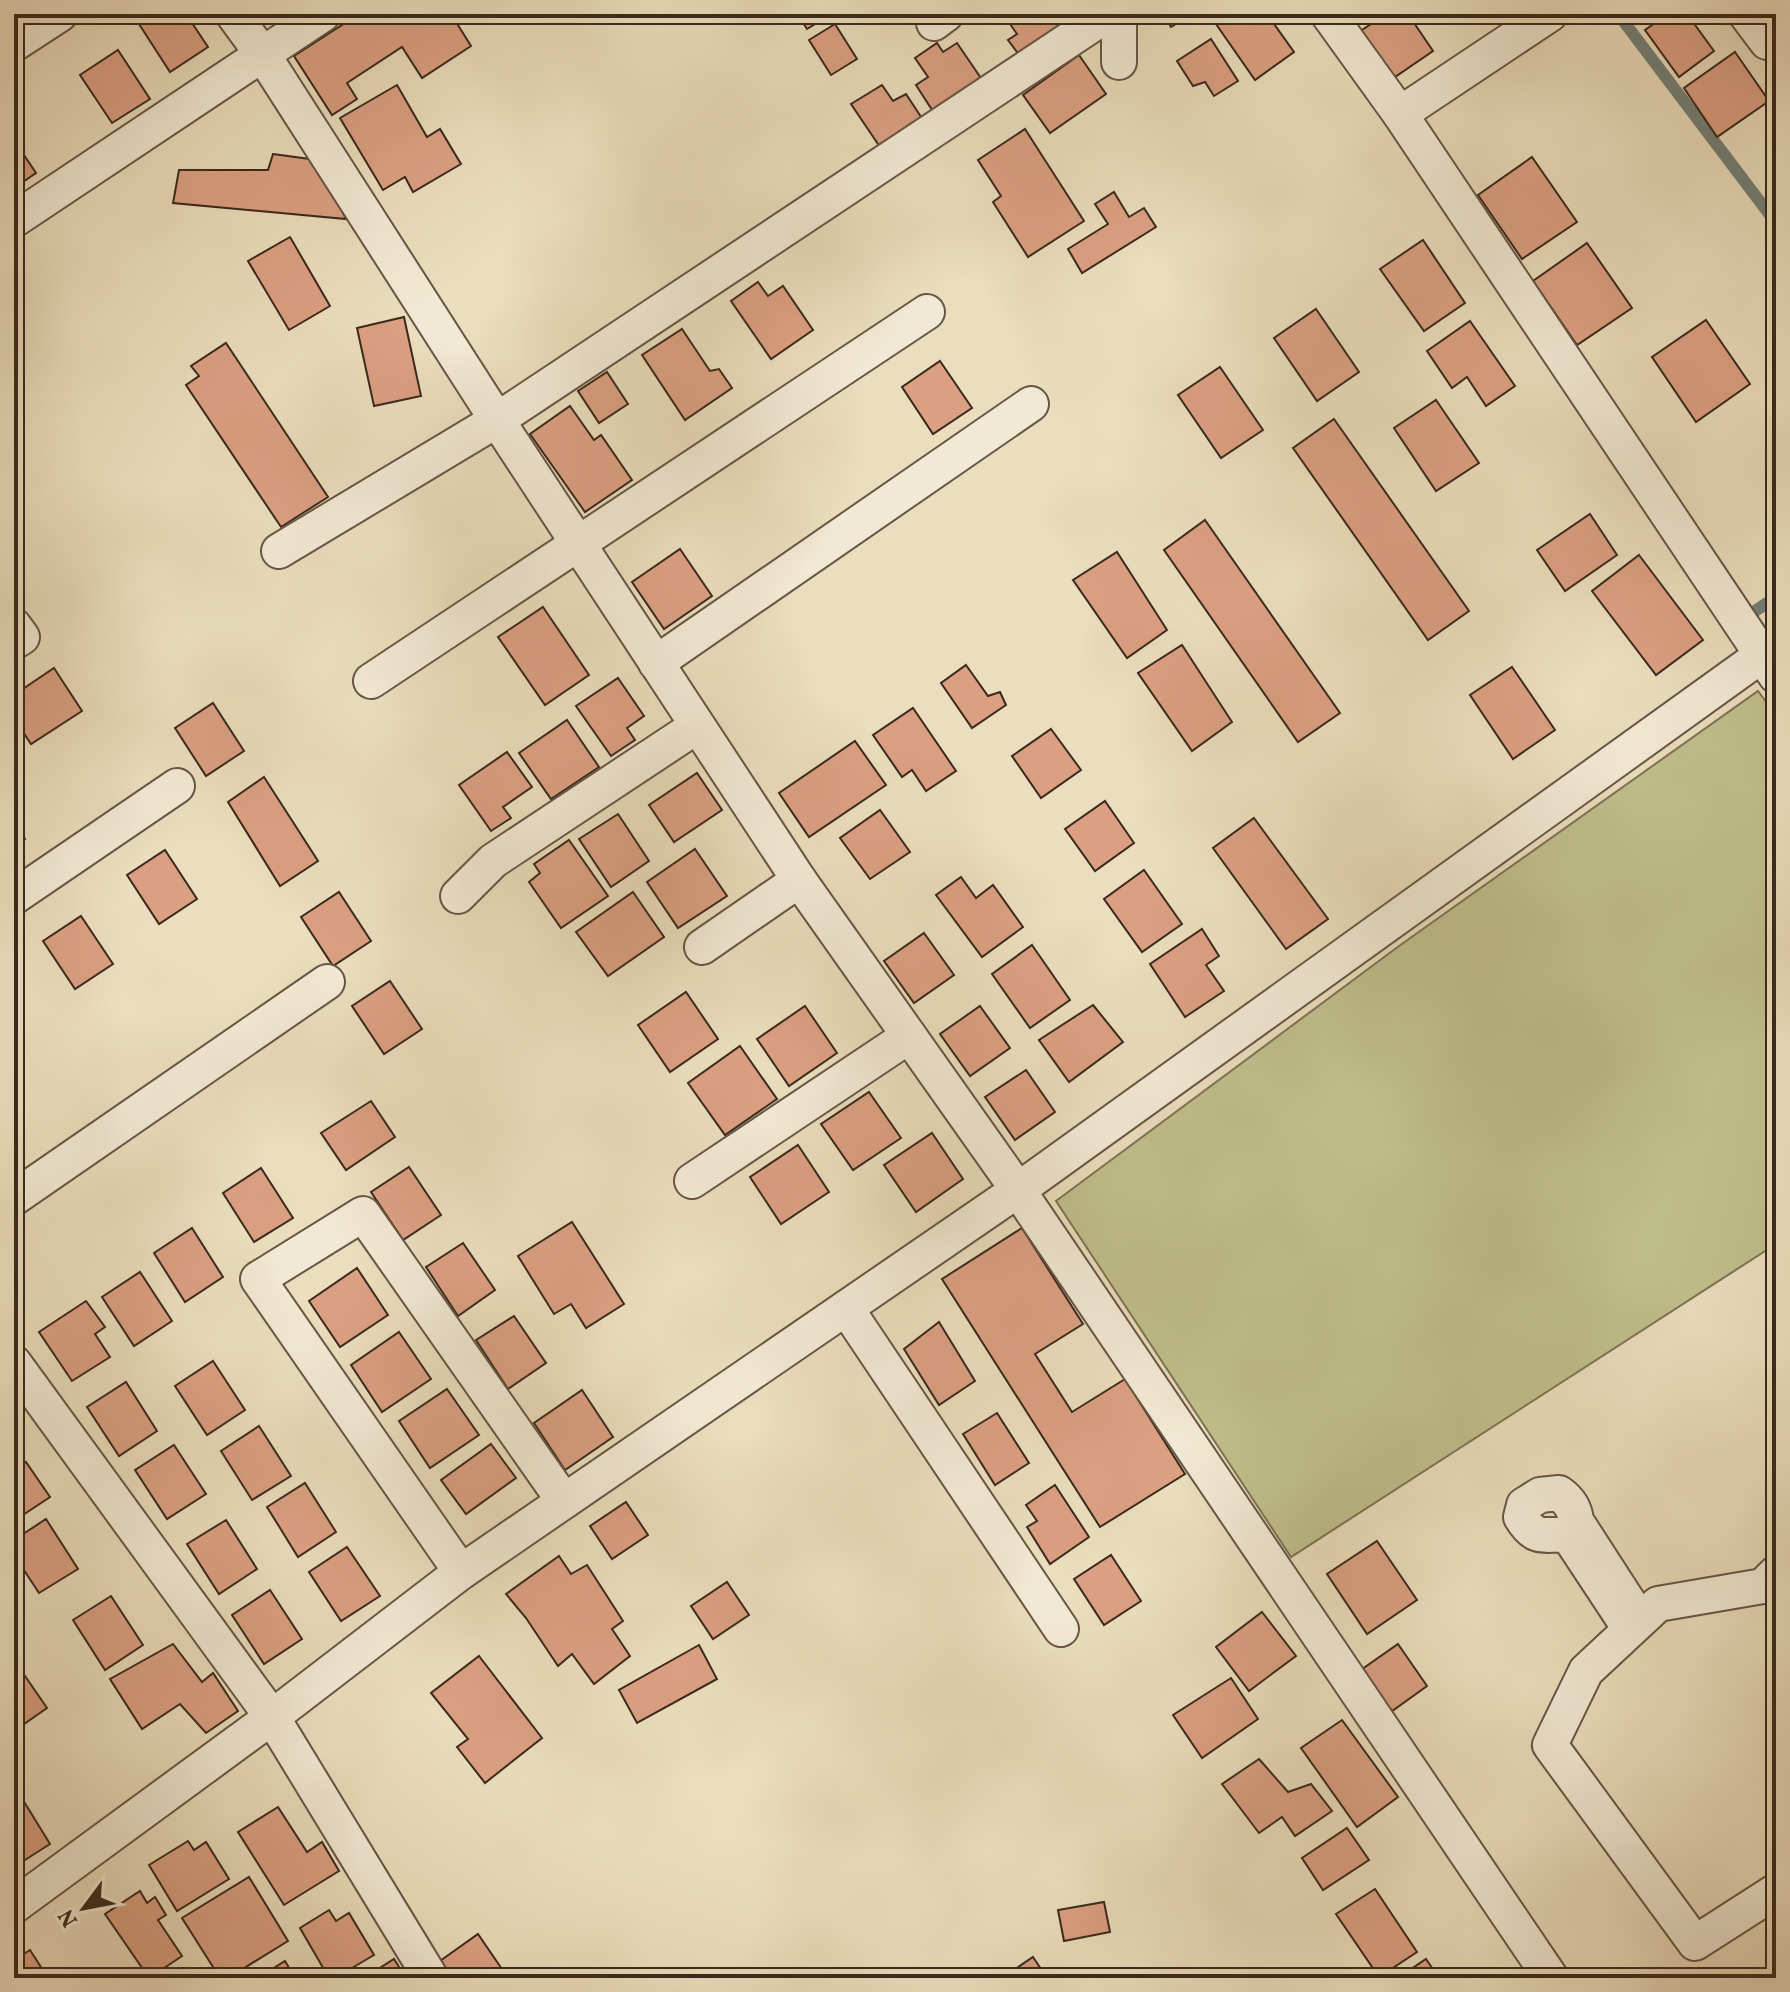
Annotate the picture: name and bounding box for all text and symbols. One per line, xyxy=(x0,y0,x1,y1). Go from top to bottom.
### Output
north arrow xyxy=(44,1868,124,1948)
text: N xyxy=(52,1902,87,1932)

